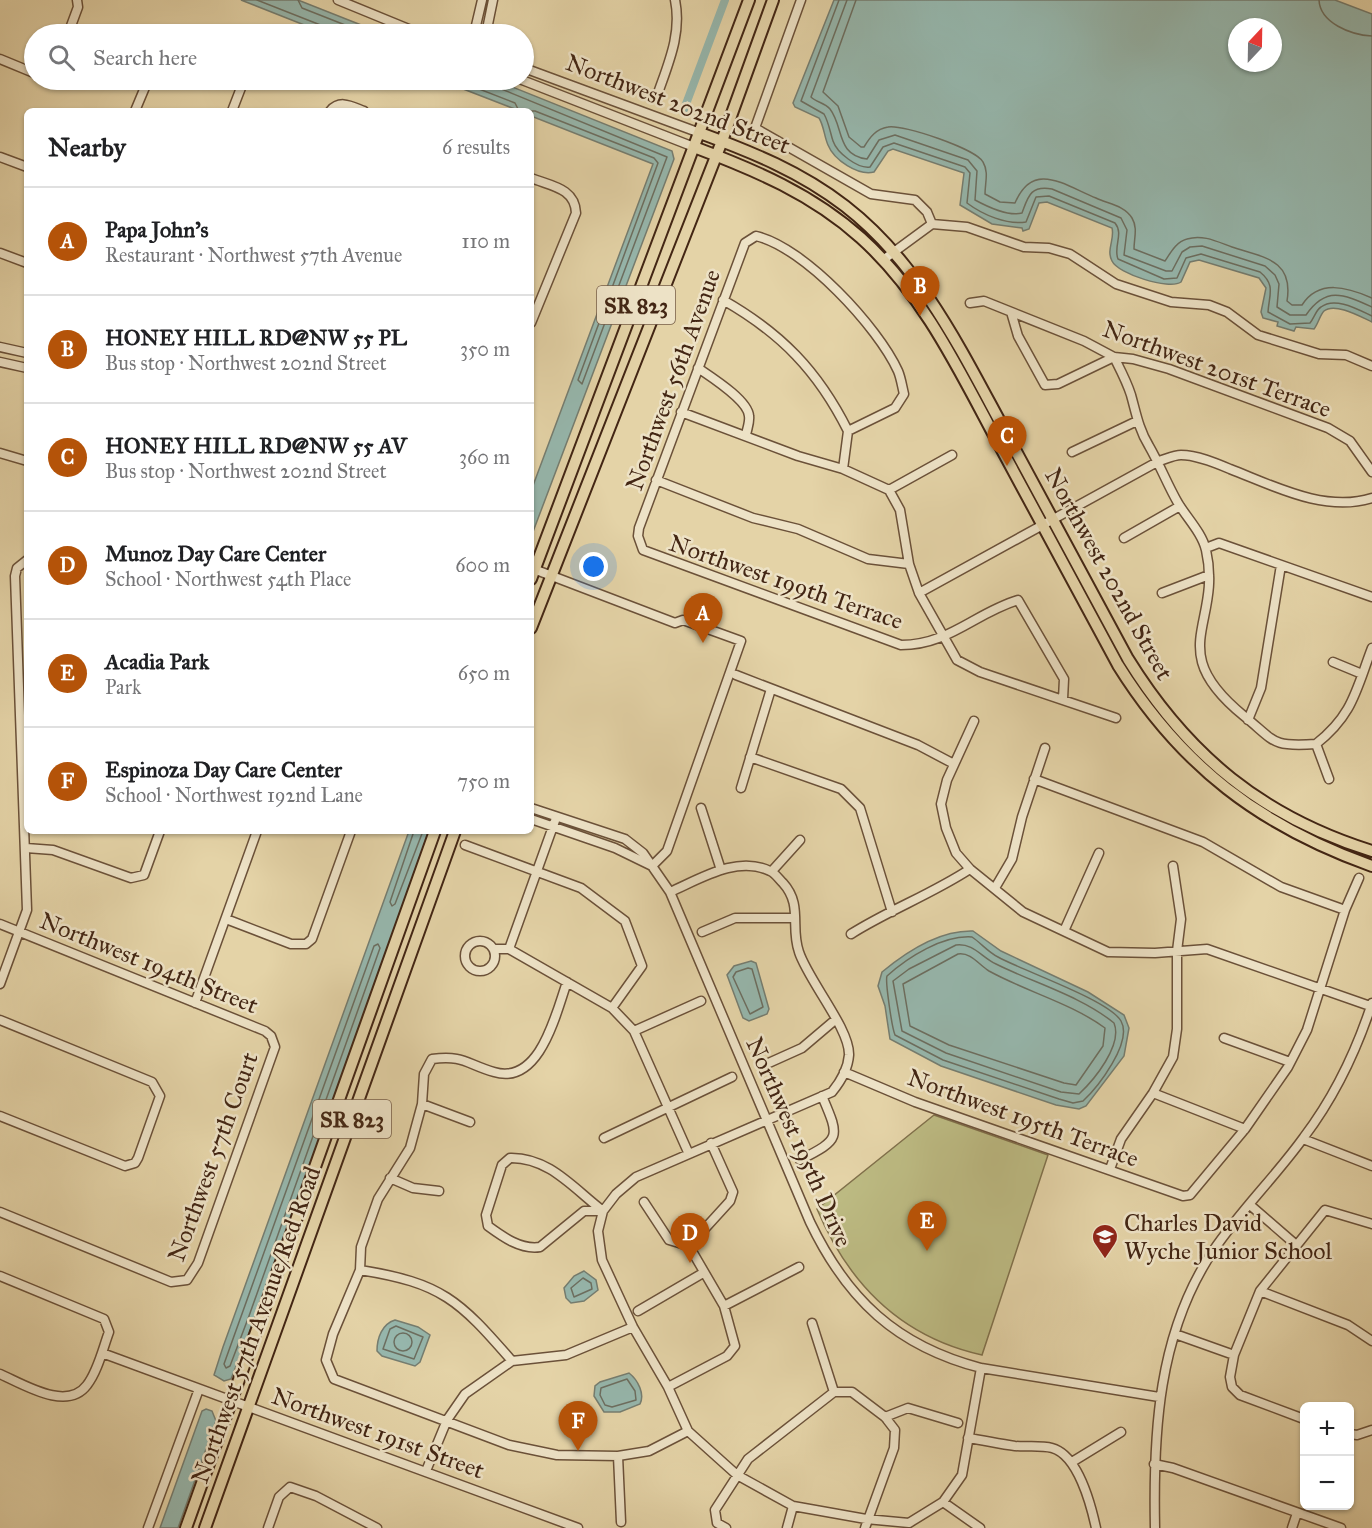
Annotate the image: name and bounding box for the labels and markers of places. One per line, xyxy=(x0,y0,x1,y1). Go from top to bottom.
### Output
pin: B xyxy=(900,266,940,316)
pin: C xyxy=(988,416,1026,466)
pin: A xyxy=(684,594,722,643)
pin: E xyxy=(908,1202,946,1251)
place label: Charles David Wyche Junior School xyxy=(1124,1208,1333,1266)
pin: D xyxy=(670,1214,710,1263)
school or university icon: Charles David Wyche Junior School xyxy=(1090,1222,1120,1260)
pin: F xyxy=(558,1402,598,1451)

